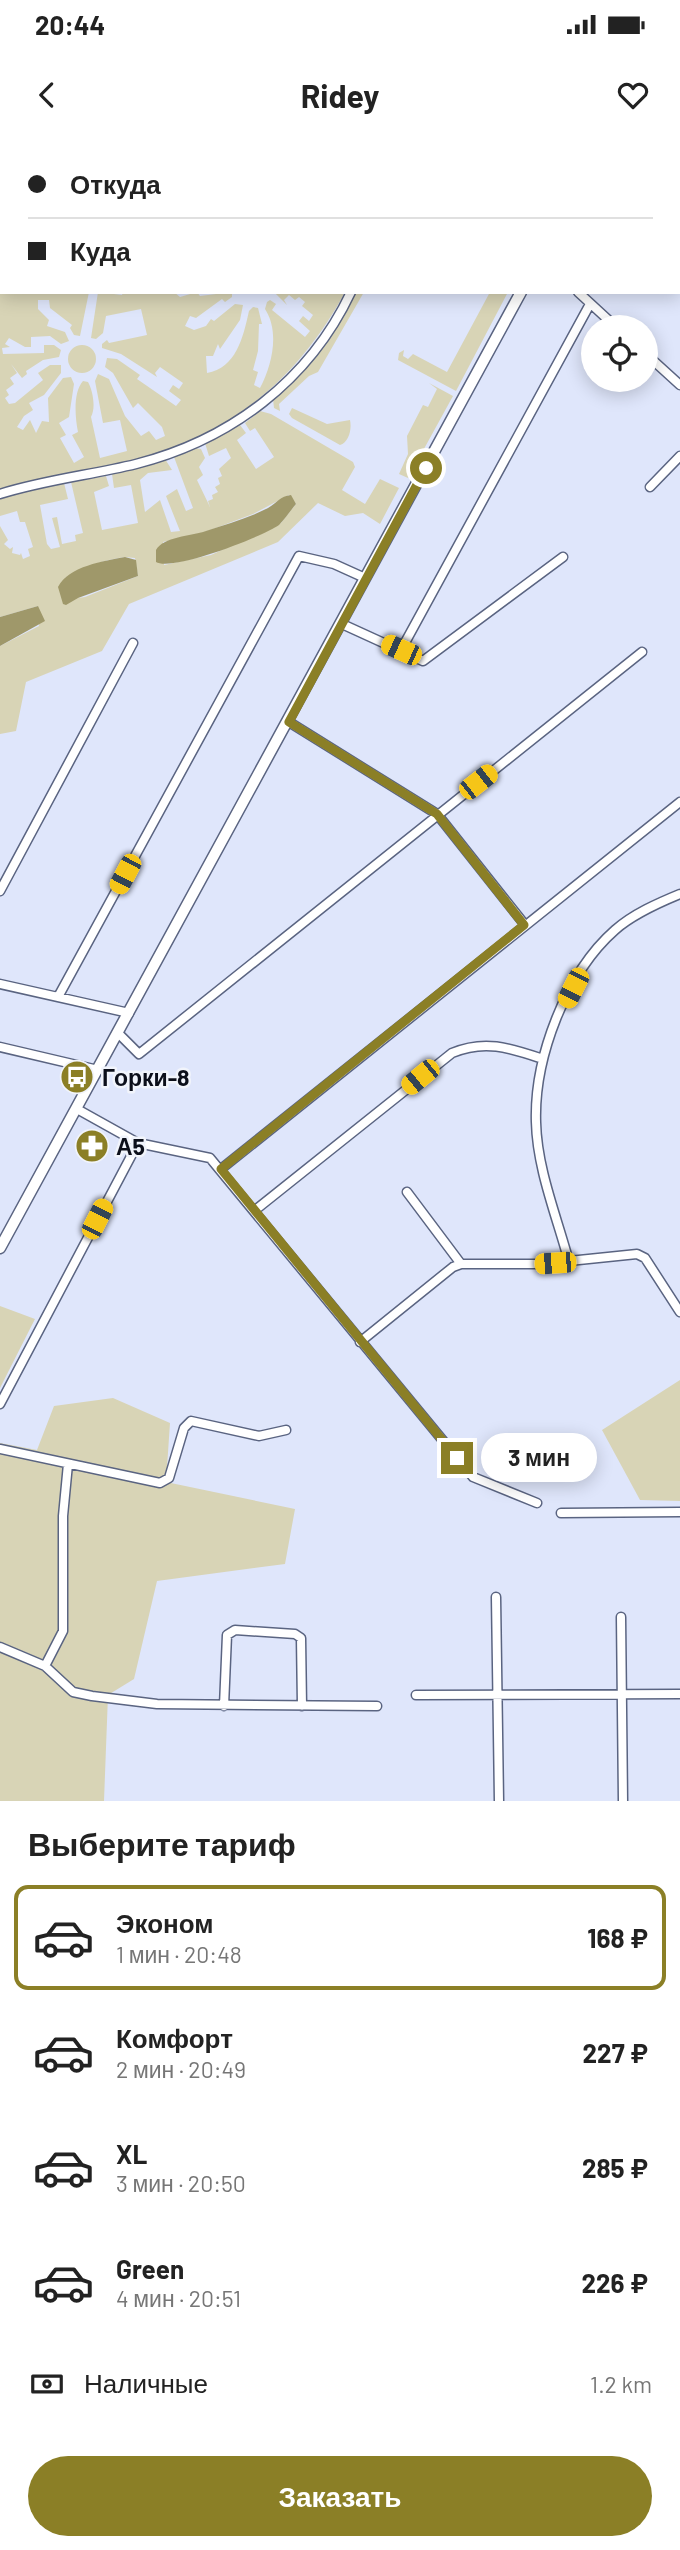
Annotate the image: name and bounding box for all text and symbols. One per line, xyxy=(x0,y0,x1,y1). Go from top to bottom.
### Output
text: 20:44 xyxy=(35,9,105,40)
icon: back xyxy=(28,76,66,114)
text: Ridey xyxy=(301,76,379,114)
icon: heart xyxy=(614,76,652,114)
text: Откуда xyxy=(70,168,161,199)
text: Куда xyxy=(70,235,131,266)
map controls xyxy=(581,315,658,392)
button: locate xyxy=(581,315,658,392)
route start xyxy=(410,452,442,484)
car xyxy=(378,632,425,668)
car xyxy=(455,761,502,803)
car xyxy=(106,851,145,897)
car xyxy=(555,965,592,1011)
car xyxy=(398,1056,443,1098)
bus stop icon: Горки-8 xyxy=(58,1058,96,1096)
place label: Горки-8 xyxy=(102,1063,190,1091)
pharmacy icon: А5 xyxy=(73,1127,111,1165)
place label: А5 xyxy=(116,1132,145,1160)
car xyxy=(79,1196,116,1242)
car xyxy=(534,1251,577,1275)
callout: 3 мин xyxy=(482,1434,597,1482)
route end xyxy=(441,1442,473,1474)
text: 3 мин xyxy=(508,1443,570,1471)
text: Выберите тариф xyxy=(28,1824,296,1862)
icon: car xyxy=(32,1906,95,1969)
text: Эконом xyxy=(116,1907,214,1938)
text: 168 ₽ xyxy=(587,1922,648,1953)
text: 1 мин · 20:48 xyxy=(116,1940,242,1968)
icon: car xyxy=(32,2021,95,2084)
text: Комфорт xyxy=(116,2022,233,2053)
text: 227 ₽ xyxy=(583,2037,648,2068)
text: 2 мин · 20:49 xyxy=(116,2055,246,2083)
icon: car xyxy=(32,2136,95,2199)
text: XL xyxy=(116,2138,147,2169)
text: 285 ₽ xyxy=(582,2152,648,2183)
text: 3 мин · 20:50 xyxy=(116,2169,246,2197)
icon: car xyxy=(32,2251,95,2314)
text: Green xyxy=(116,2253,184,2284)
text: 226 ₽ xyxy=(581,2267,648,2298)
text: 4 мин · 20:51 xyxy=(116,2284,241,2312)
icon: cash xyxy=(28,2365,66,2403)
text: Наличные xyxy=(84,2367,208,2398)
text: 1.2 km xyxy=(590,2370,652,2398)
button: Заказать xyxy=(28,2456,652,2536)

